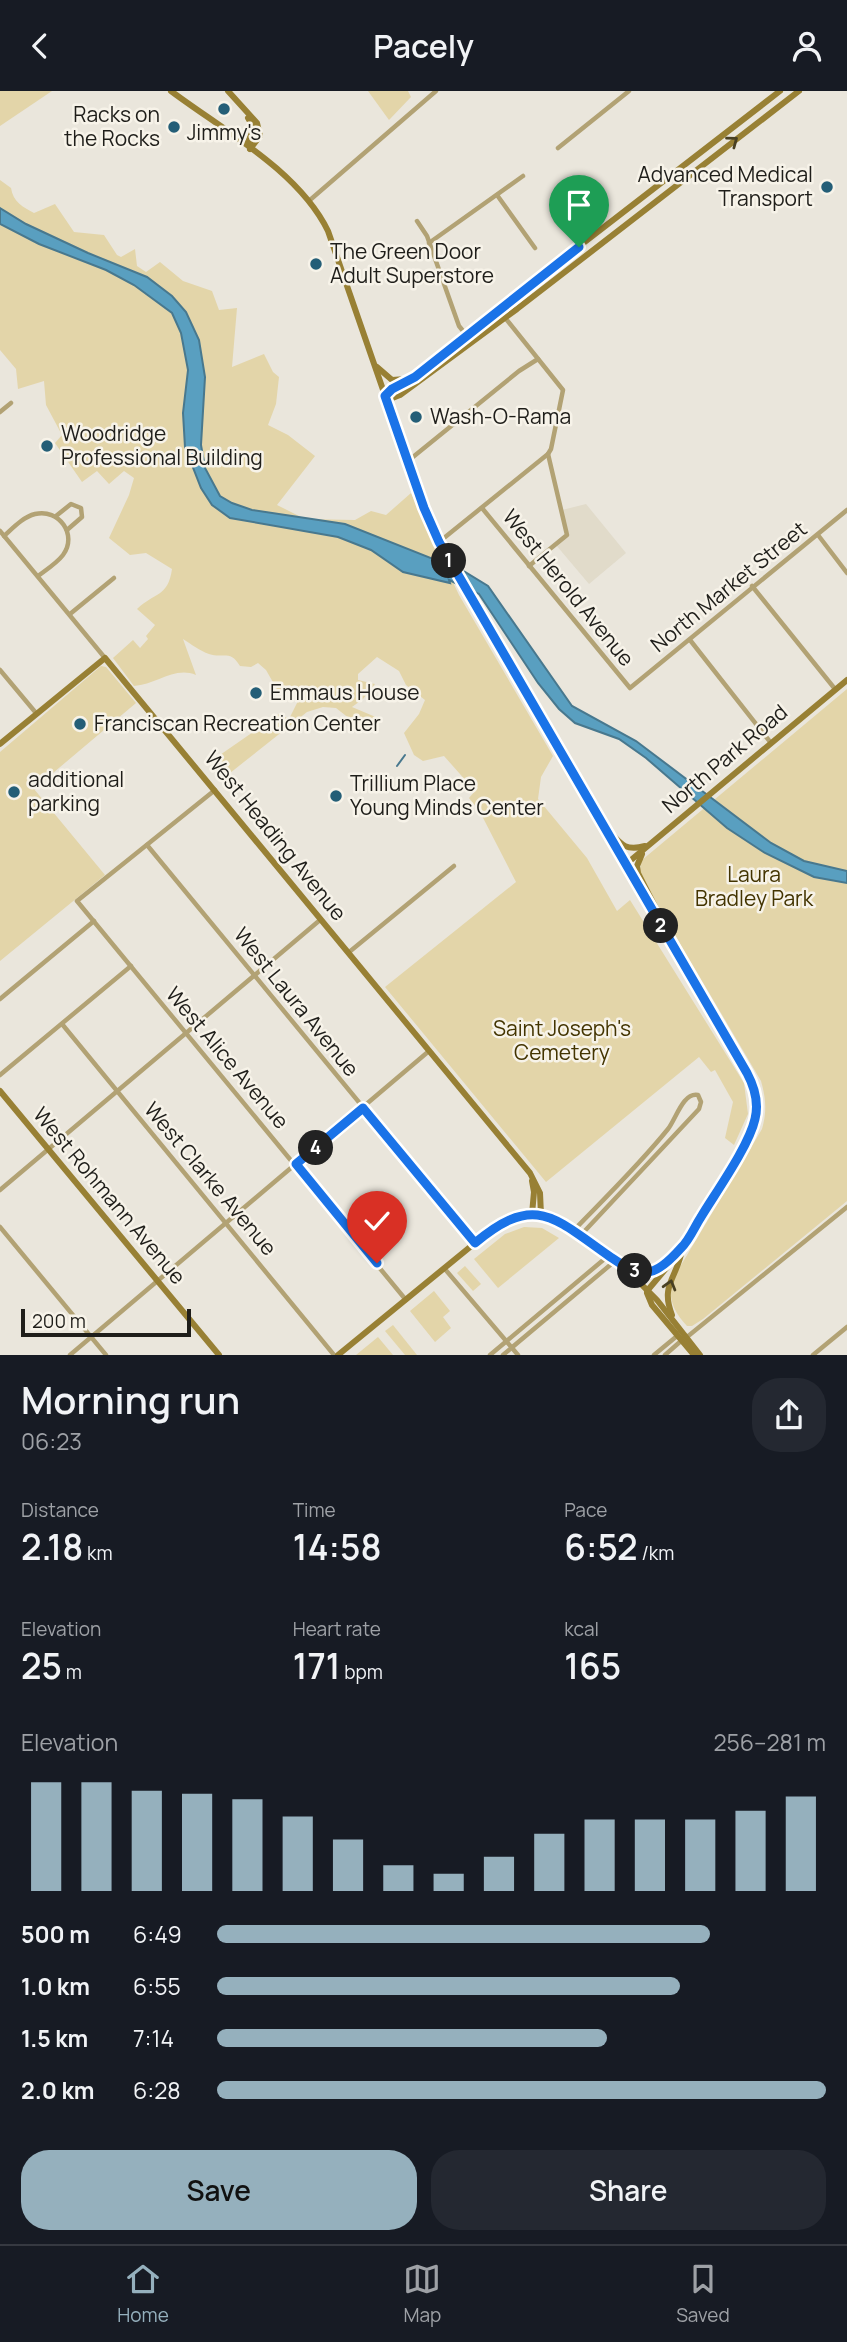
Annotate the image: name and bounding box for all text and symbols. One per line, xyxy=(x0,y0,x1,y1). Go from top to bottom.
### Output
text: Pacely xyxy=(373,24,474,68)
icon: back xyxy=(21,27,59,65)
icon: person xyxy=(788,27,826,65)
place label: Racks on the Rocks xyxy=(64,100,160,152)
marker: Jimmy's xyxy=(216,101,232,117)
place label: Jimmy's xyxy=(187,118,261,146)
marker: Racks on the Rocks xyxy=(166,119,182,135)
one-way arrow xyxy=(725,137,737,150)
place label: Advanced Medical Transport xyxy=(638,160,813,212)
pin xyxy=(549,175,609,247)
marker: Advanced Medical Transport xyxy=(819,179,835,195)
icon: arrive xyxy=(560,186,598,224)
place label: The Green Door Adult Superstore xyxy=(330,237,494,289)
marker: The Green Door Adult Superstore xyxy=(308,256,324,272)
place label: Wash-O-Rama xyxy=(430,402,571,430)
marker: Wash-O-Rama xyxy=(408,409,424,425)
place label: Woodridge Professional Building xyxy=(61,419,263,471)
marker: Woodridge Professional Building xyxy=(39,438,55,454)
street label: West Herold Avenue xyxy=(497,503,641,672)
street label: North Market Street xyxy=(645,515,812,658)
pin: 1 xyxy=(432,543,466,579)
text: 1 xyxy=(444,547,453,573)
place label: Emmaus House xyxy=(270,678,420,706)
marker: Emmaus House xyxy=(248,685,264,701)
street label: North Park Road xyxy=(656,698,793,819)
place label: Franciscan Recreation Center xyxy=(94,709,381,737)
marker: Franciscan Recreation Center xyxy=(72,716,88,732)
street label: West Heading Avenue xyxy=(199,745,353,926)
place label: additional parking xyxy=(28,765,124,817)
place label: Trillium Place Young Minds Center xyxy=(350,769,544,821)
marker: additional parking xyxy=(6,784,22,800)
marker: Trillium Place Young Minds Center xyxy=(328,788,344,804)
park label: Laura Bradley Park xyxy=(695,860,814,912)
pin: 2 xyxy=(644,909,678,943)
text: 2 xyxy=(655,912,666,938)
street label: West Laura Avenue xyxy=(228,921,366,1082)
street label: West Alice Avenue xyxy=(160,981,295,1134)
park label: Saint Joseph's Cemetery xyxy=(493,1014,631,1066)
street label: West Clarke Avenue xyxy=(138,1096,283,1261)
street label: West Rohmann Avenue xyxy=(27,1101,192,1290)
pin: 4 xyxy=(298,1131,334,1165)
text: 4 xyxy=(310,1134,321,1160)
pin xyxy=(347,1191,407,1263)
icon: check xyxy=(358,1202,396,1240)
pin: 3 xyxy=(618,1253,652,1289)
text: 3 xyxy=(629,1257,640,1283)
one-way arrow xyxy=(662,1280,676,1292)
scale bar xyxy=(21,1306,191,1338)
text: 200 m xyxy=(32,1308,86,1334)
text: Morning run xyxy=(21,1373,240,1425)
button: share xyxy=(752,1378,826,1452)
text: 06:23 xyxy=(21,1425,82,1457)
text: Distance xyxy=(21,1497,99,1523)
text: Time xyxy=(293,1497,336,1523)
text: Pace xyxy=(564,1497,607,1523)
text: 2.18 xyxy=(21,1523,83,1571)
text: 14:58 xyxy=(293,1523,381,1571)
text: 6:52 xyxy=(564,1523,638,1571)
text: km xyxy=(83,1540,113,1566)
text: /km xyxy=(638,1540,674,1566)
text: Elevation xyxy=(21,1616,101,1642)
text: Heart rate xyxy=(293,1616,381,1642)
text: kcal xyxy=(564,1616,599,1642)
text: 25 xyxy=(21,1642,62,1690)
text: 171 xyxy=(293,1642,341,1690)
text: 165 xyxy=(564,1642,621,1690)
text: m xyxy=(62,1659,82,1685)
text: bpm xyxy=(341,1659,383,1685)
text: Elevation xyxy=(21,1726,118,1758)
text: 256–281 m xyxy=(713,1726,826,1758)
text: 500 m xyxy=(21,1918,90,1950)
text: 6:49 xyxy=(133,1918,182,1950)
text: 1.0 km xyxy=(21,1970,90,2002)
text: 6:55 xyxy=(133,1970,181,2002)
text: 1.5 km xyxy=(21,2022,88,2054)
text: 7:14 xyxy=(133,2022,174,2054)
text: 2.0 km xyxy=(21,2074,94,2106)
text: 6:28 xyxy=(133,2074,181,2106)
button: Save xyxy=(21,2150,417,2230)
button: Share xyxy=(431,2150,826,2230)
tab: Home xyxy=(117,2260,169,2328)
tab: Map xyxy=(403,2260,441,2328)
tab: Saved xyxy=(676,2260,730,2328)

